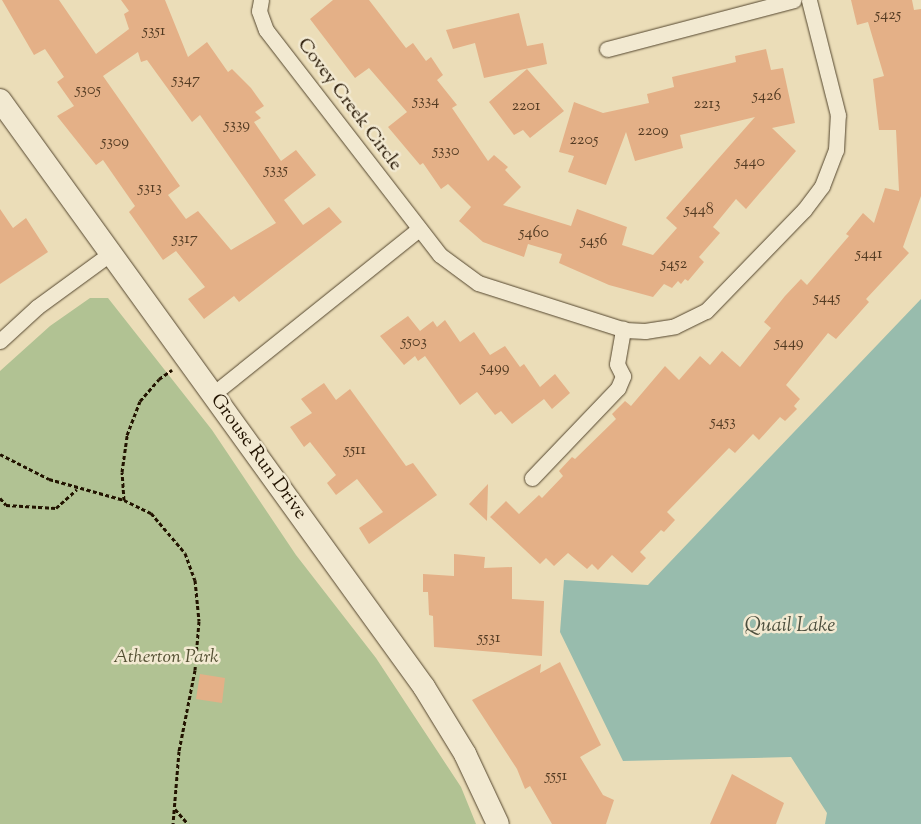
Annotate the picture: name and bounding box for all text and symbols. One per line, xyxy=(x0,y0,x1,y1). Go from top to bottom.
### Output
house number: 5425 xyxy=(875,6,901,26)
house number: 5351 xyxy=(143,22,165,42)
street label: Covey Creek Circle xyxy=(292,34,406,176)
house number: 5347 xyxy=(172,71,200,91)
house number: 5305 xyxy=(75,81,101,101)
house number: 5426 xyxy=(753,87,781,107)
house number: 5334 xyxy=(413,92,439,112)
house number: 2213 xyxy=(694,95,720,115)
house number: 2201 xyxy=(512,97,540,117)
house number: 5339 xyxy=(224,116,250,136)
house number: 2209 xyxy=(637,122,669,142)
house number: 2205 xyxy=(570,131,598,151)
house number: 5309 xyxy=(101,133,129,153)
house number: 5330 xyxy=(433,142,459,162)
house number: 5440 xyxy=(735,153,765,173)
house number: 5335 xyxy=(264,161,288,181)
house number: 5313 xyxy=(138,179,162,199)
house number: 5448 xyxy=(684,201,714,221)
house number: 5460 xyxy=(519,224,549,244)
house number: 5317 xyxy=(172,230,198,250)
house number: 5456 xyxy=(581,232,607,252)
house number: 5441 xyxy=(855,245,883,265)
house number: 5452 xyxy=(661,255,687,275)
house number: 5445 xyxy=(813,289,841,309)
house number: 5503 xyxy=(401,333,427,353)
house number: 5449 xyxy=(774,334,804,354)
house number: 5499 xyxy=(481,359,509,379)
street label: Grouse Run Drive xyxy=(205,390,311,524)
house number: 5453 xyxy=(710,413,736,433)
house number: 5511 xyxy=(344,441,366,461)
water label: Quail Lake xyxy=(745,614,835,638)
house number: 5531 xyxy=(478,629,500,649)
park label: Atherton Park xyxy=(113,647,219,669)
house number: 5551 xyxy=(545,767,567,787)

